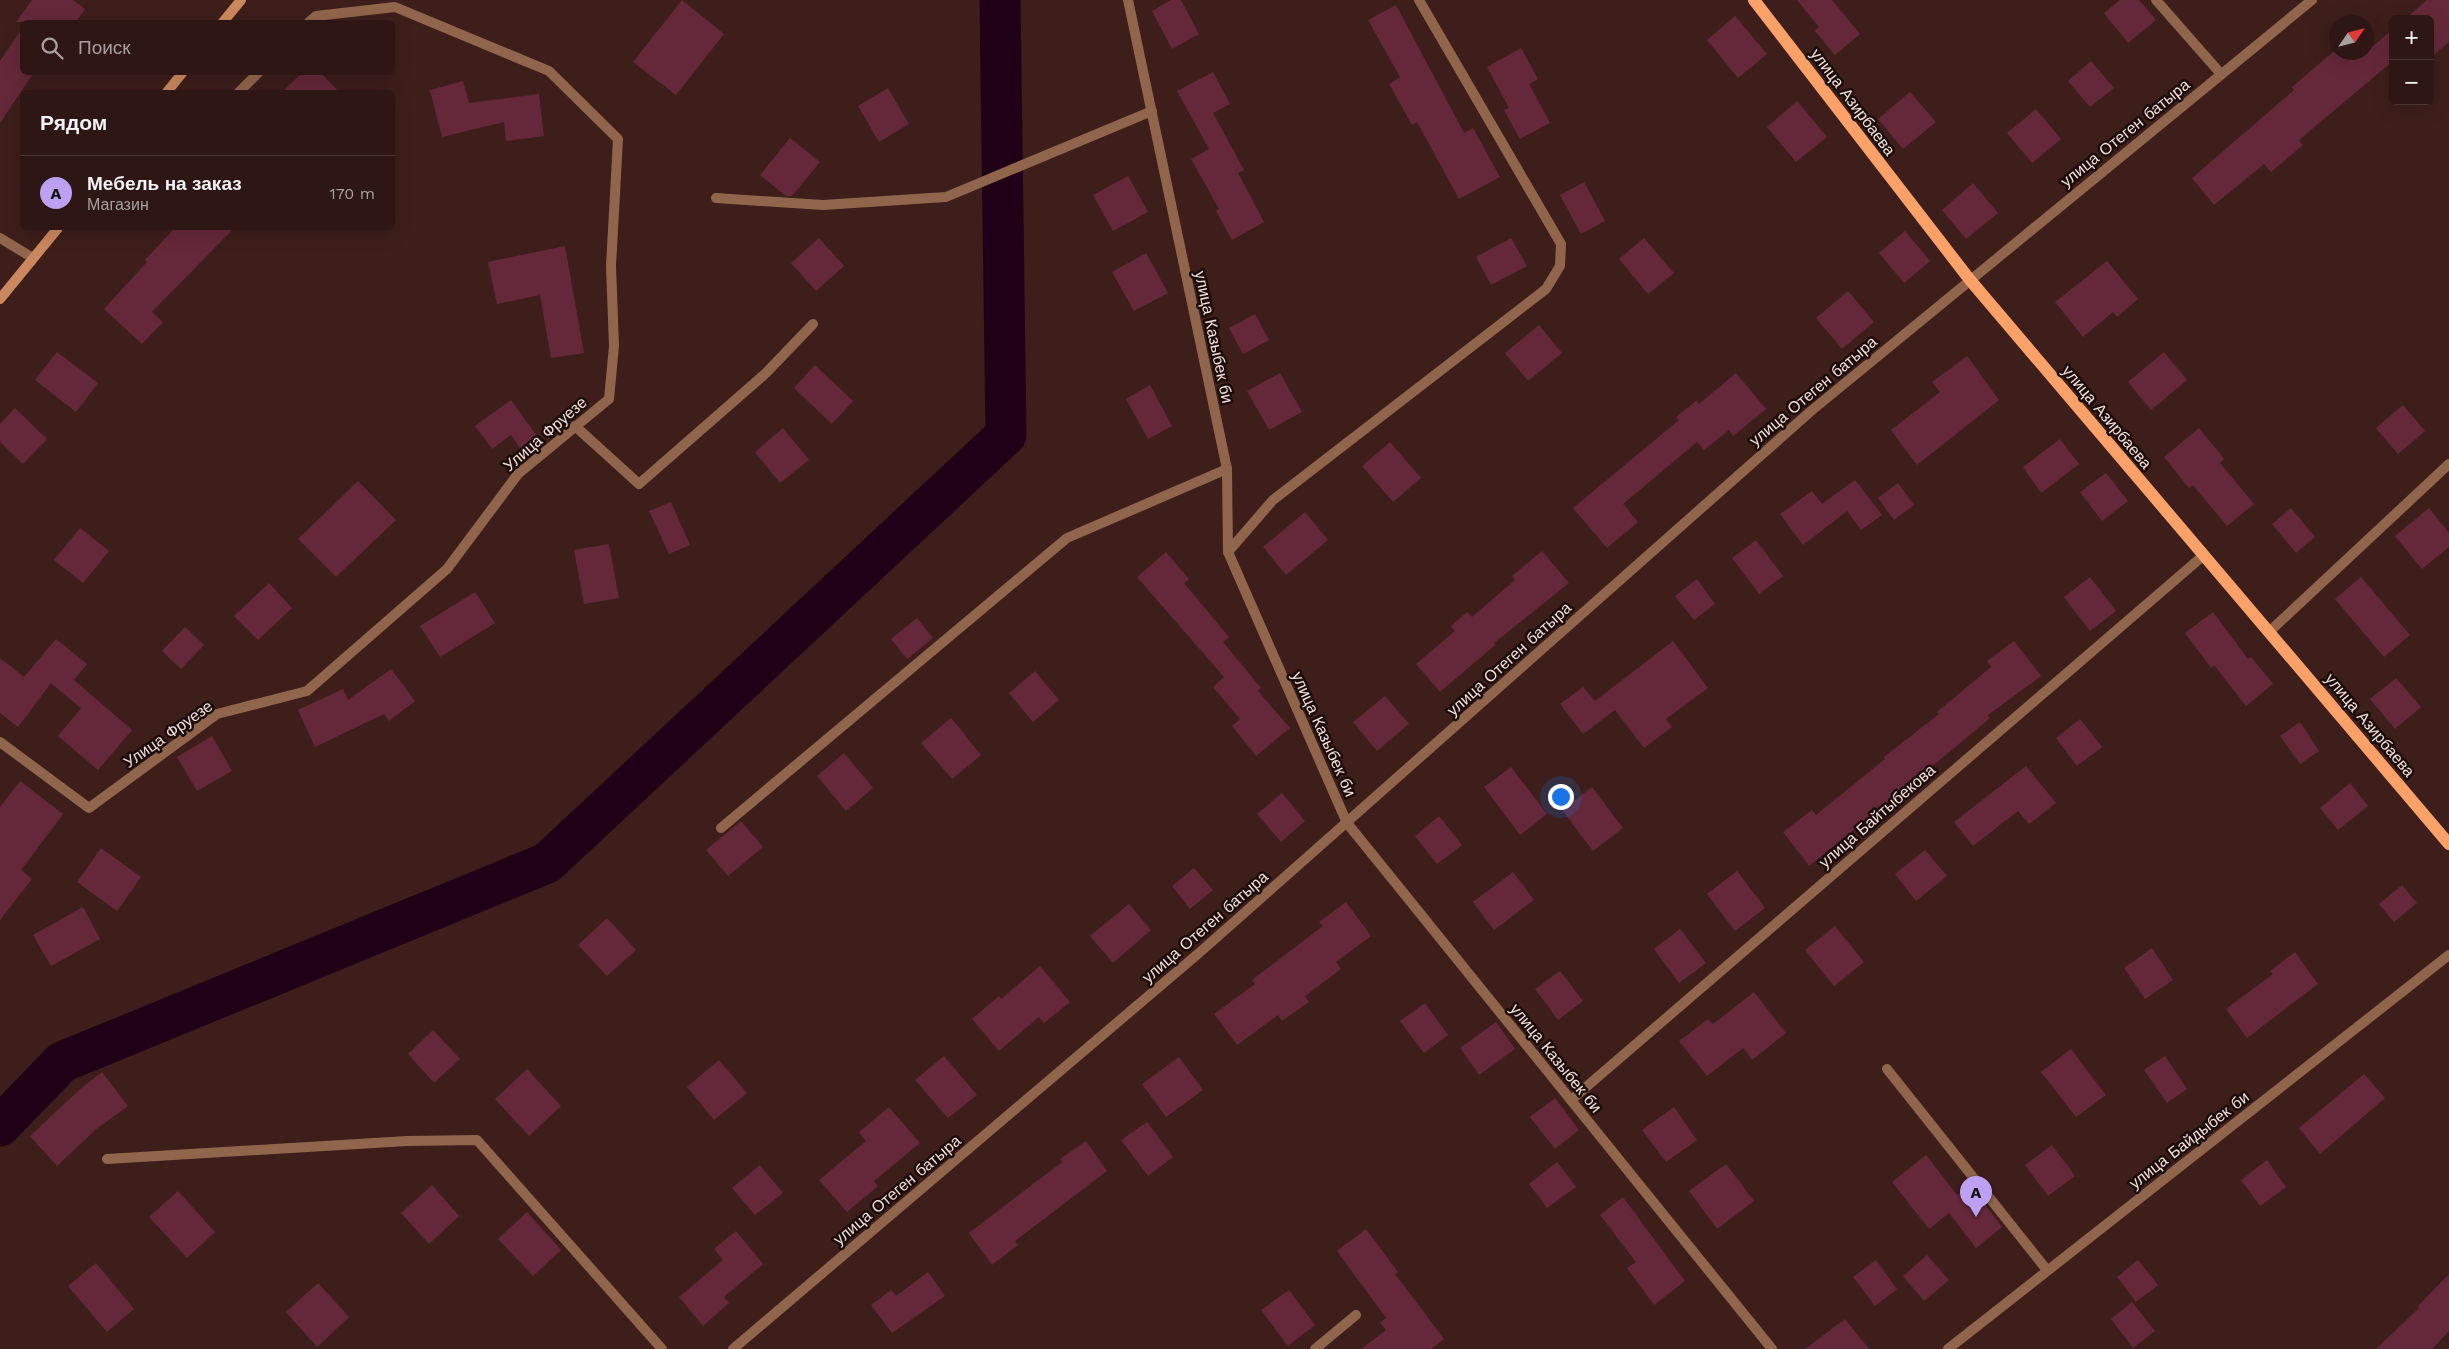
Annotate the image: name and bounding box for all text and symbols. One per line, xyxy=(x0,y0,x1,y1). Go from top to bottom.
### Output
north arrow xyxy=(2329,15,2374,60)
map controls xyxy=(2389,15,2434,105)
button: + xyxy=(2389,15,2434,60)
search box xyxy=(20,20,395,75)
icon: search xyxy=(38,34,66,62)
text: Поиск xyxy=(78,36,131,59)
street label: улица Азирбаева xyxy=(1807,45,1899,159)
button: − xyxy=(2389,60,2434,105)
street label: улица Отеген батыра xyxy=(2057,75,2193,191)
text: Рядом xyxy=(40,110,107,135)
text: Мебель на заказ xyxy=(87,172,242,195)
text: A xyxy=(51,184,61,203)
text: 170 m xyxy=(329,184,375,203)
text: Магазин xyxy=(87,195,149,214)
street label: улица Казыбек би xyxy=(1191,269,1237,405)
street label: улица Отеген батыра xyxy=(1745,332,1881,450)
street label: улица Азирбаева xyxy=(2058,361,2156,473)
street label: Улица Фруезе xyxy=(499,393,591,475)
street label: улица Отеген батыра xyxy=(1443,598,1575,720)
street label: улица Казыбек би xyxy=(1288,669,1360,799)
street label: улица Азирбаева xyxy=(2321,669,2419,781)
street label: Улица Фруезе xyxy=(120,696,216,772)
street label: улица Байтыбекова xyxy=(1815,760,1939,872)
your location xyxy=(1548,784,1574,810)
street label: улица Отеген батыра xyxy=(1138,867,1272,987)
street label: улица Казыбек би xyxy=(1506,1000,1606,1116)
street label: улица Байдыбек би xyxy=(2125,1087,2253,1193)
street label: улица Отеген батыра xyxy=(829,1131,965,1249)
pin: A xyxy=(1960,1176,1992,1217)

